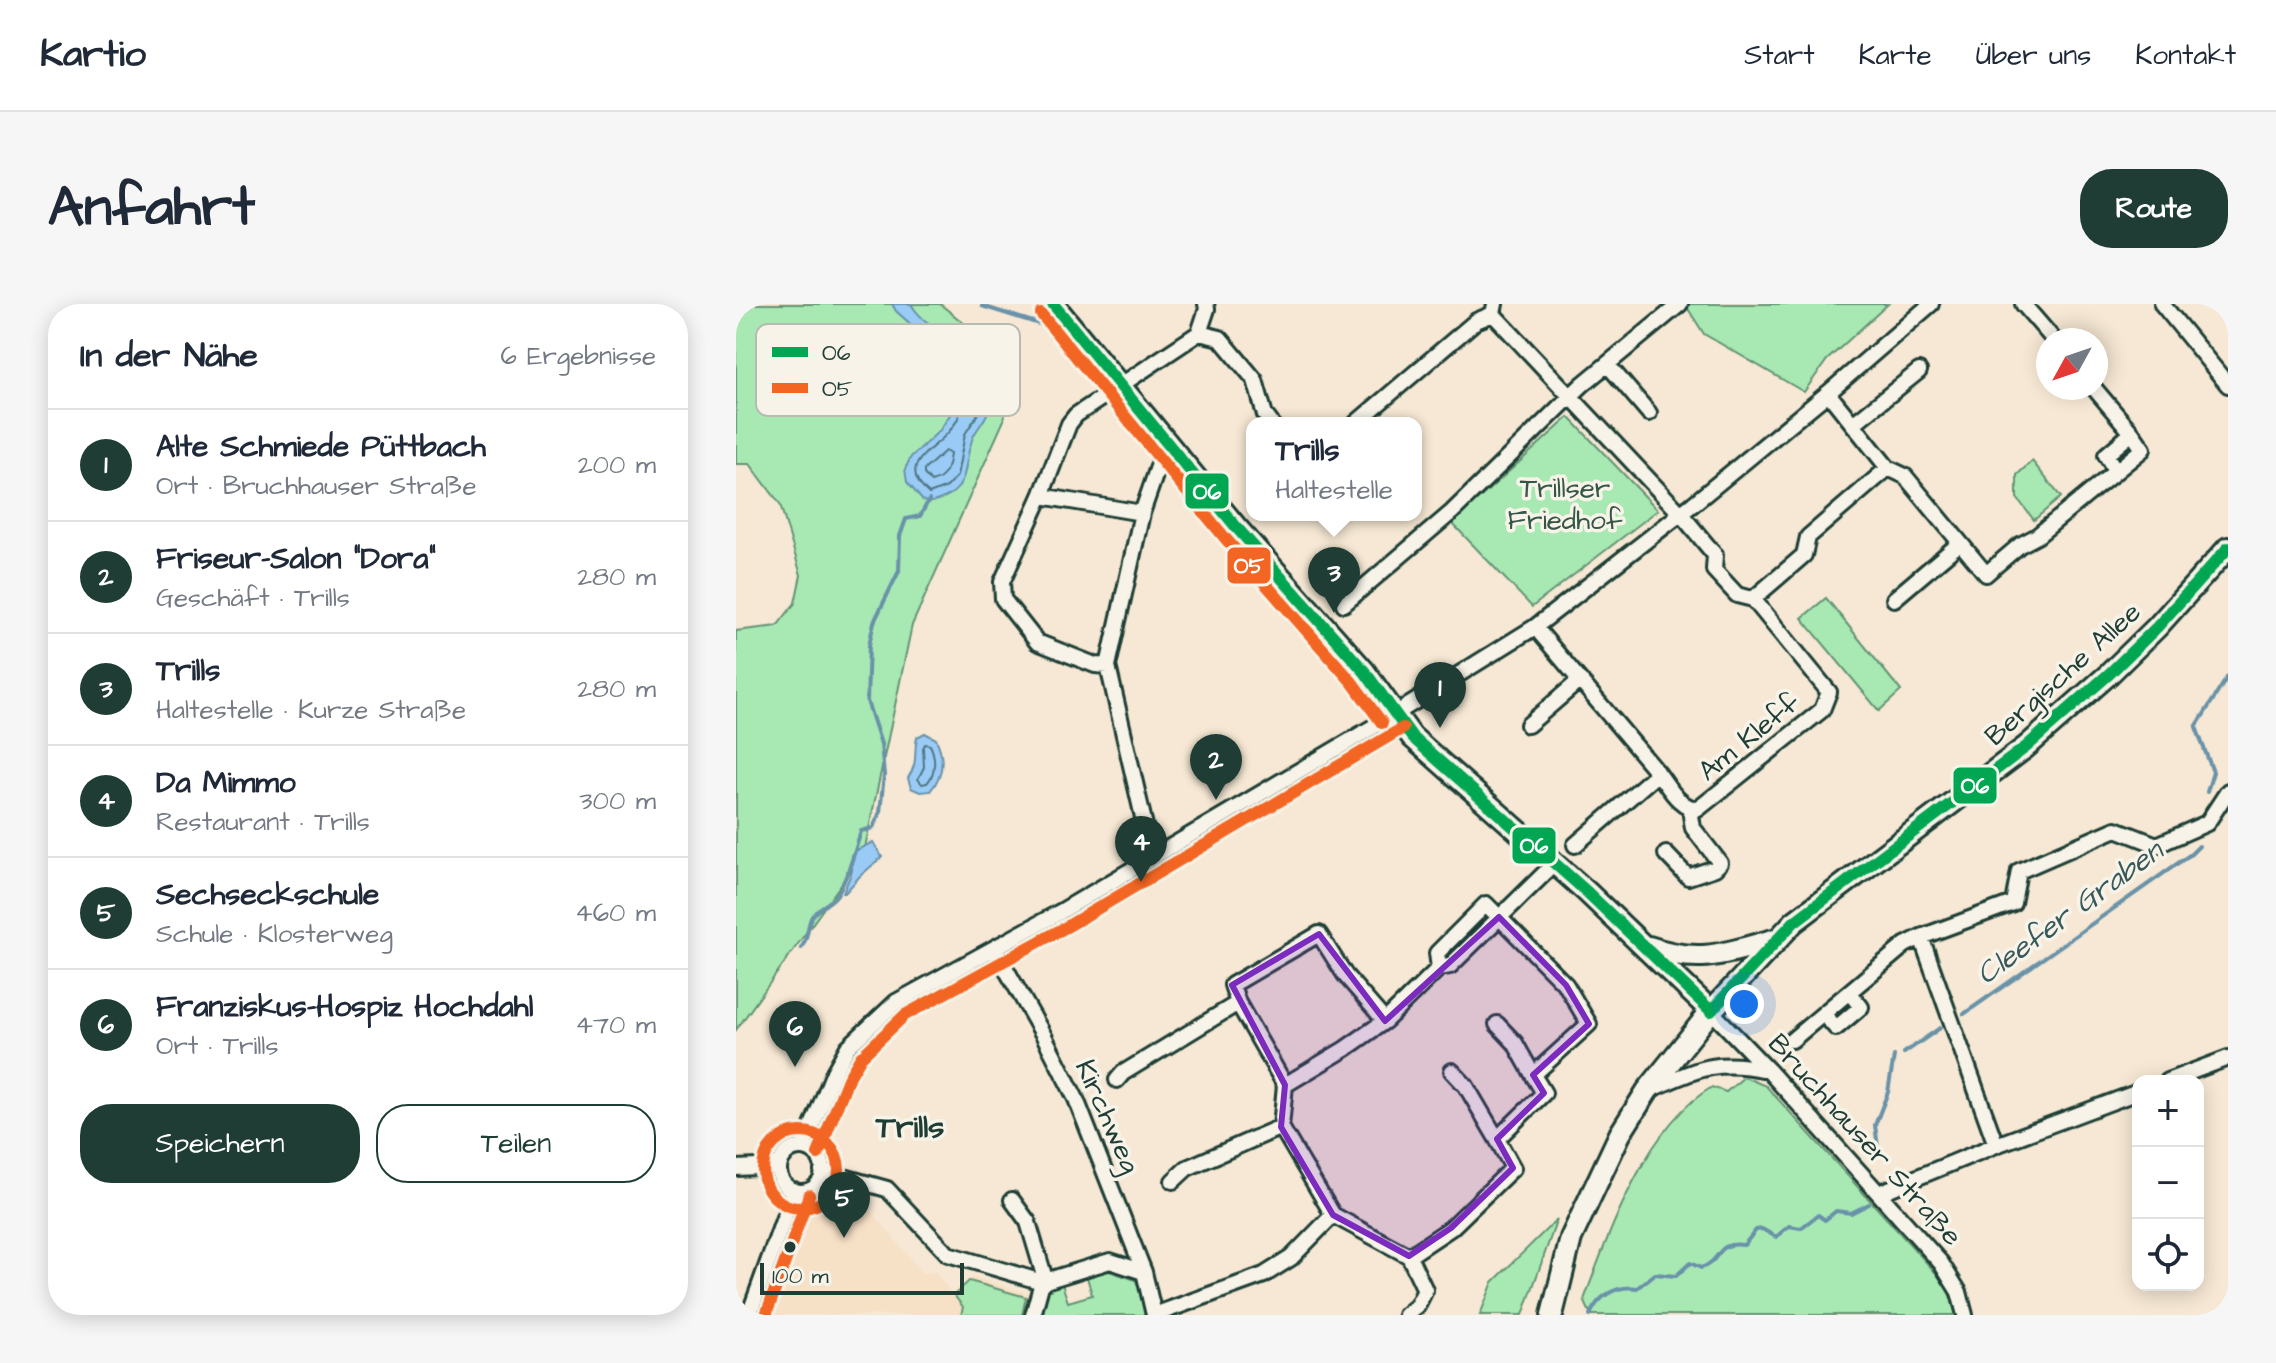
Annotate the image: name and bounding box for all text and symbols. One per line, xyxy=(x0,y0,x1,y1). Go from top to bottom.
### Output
text: Kartio xyxy=(40,29,146,81)
text: Start xyxy=(1744,36,1815,75)
text: Karte xyxy=(1859,36,1932,75)
text: Über uns xyxy=(1976,36,2091,75)
text: Kontakt xyxy=(2135,36,2236,75)
text: Anfahrt xyxy=(48,169,255,247)
button: Route xyxy=(2080,169,2228,248)
legend xyxy=(756,324,1020,416)
north arrow xyxy=(2036,328,2108,400)
text: In der Nähe xyxy=(80,332,258,380)
text: 6 Ergebnisse xyxy=(500,338,656,374)
text: O6 xyxy=(822,338,851,369)
text: O5 xyxy=(822,374,853,405)
popup xyxy=(1246,417,1422,521)
text: Alte Schmiede Püttbach xyxy=(156,426,486,468)
text: Trills xyxy=(1275,430,1340,472)
text: 1 xyxy=(104,447,108,483)
text: 200 m xyxy=(578,447,656,483)
text: Ort · Bruchhauser Straße xyxy=(156,468,477,504)
park label: Trillser Friedhof xyxy=(1508,469,1623,540)
line badge: O6 xyxy=(1184,472,1230,510)
text: Haltestelle xyxy=(1275,472,1393,508)
text: O6 xyxy=(1193,477,1221,508)
text: Friseur-Salon "Dora" xyxy=(156,538,436,580)
line badge: O5 xyxy=(1226,546,1272,585)
pin: 3 xyxy=(1308,547,1360,613)
text: O5 xyxy=(1234,551,1265,582)
text: 2 xyxy=(99,559,113,595)
text: 280 m xyxy=(577,559,656,595)
text: Geschäft · Trills xyxy=(156,580,350,616)
street label: Bergische Allee xyxy=(1976,593,2150,756)
text: Trills xyxy=(156,650,220,692)
pin: 1 xyxy=(1414,662,1466,728)
text: 3 xyxy=(99,671,113,707)
text: 280 m xyxy=(577,671,656,707)
street label: Am Kleff xyxy=(1690,684,1808,790)
text: Haltestelle · Kurze Straße xyxy=(156,692,466,728)
pin: 2 xyxy=(1190,734,1242,800)
text: Da Mimmo xyxy=(156,762,296,804)
line badge: O6 xyxy=(1952,766,1998,805)
text: O6 xyxy=(1961,771,1989,802)
text: 4 xyxy=(97,783,115,819)
text: 300 m xyxy=(579,783,656,819)
text: Restaurant · Trills xyxy=(156,804,370,840)
pin: 4 xyxy=(1115,816,1167,882)
line badge: O6 xyxy=(1511,826,1557,865)
water label: Cleefer Graben xyxy=(1968,829,2174,995)
text: O6 xyxy=(1520,831,1548,862)
text: Sechseckschule xyxy=(156,874,379,916)
text: 5 xyxy=(97,895,115,931)
text: 460 m xyxy=(575,895,656,931)
text: Schule · Klosterweg xyxy=(156,916,393,952)
your location xyxy=(1724,984,1764,1024)
text: Franziskus-Hospiz Hochdahl xyxy=(156,986,533,1028)
pin: 6 xyxy=(769,1001,821,1067)
text: 6 xyxy=(98,1007,114,1043)
text: 470 m xyxy=(575,1007,656,1043)
street label: Bruchhauser Straße xyxy=(1759,1025,1971,1255)
text: Ort · Trills xyxy=(156,1028,278,1064)
street label: Kirchweg xyxy=(1064,1054,1150,1180)
map controls xyxy=(2132,1075,2204,1291)
button: + xyxy=(2132,1075,2204,1147)
button: Speichern xyxy=(80,1104,360,1183)
button: Teilen xyxy=(376,1104,656,1183)
district label: Trills xyxy=(875,1105,944,1150)
button: − xyxy=(2132,1147,2204,1219)
pin: 5 xyxy=(818,1172,870,1238)
button: locate xyxy=(2132,1219,2204,1291)
unlabelled marker xyxy=(782,1239,798,1255)
scale bar xyxy=(760,1259,964,1295)
text: 100 m xyxy=(772,1261,829,1292)

